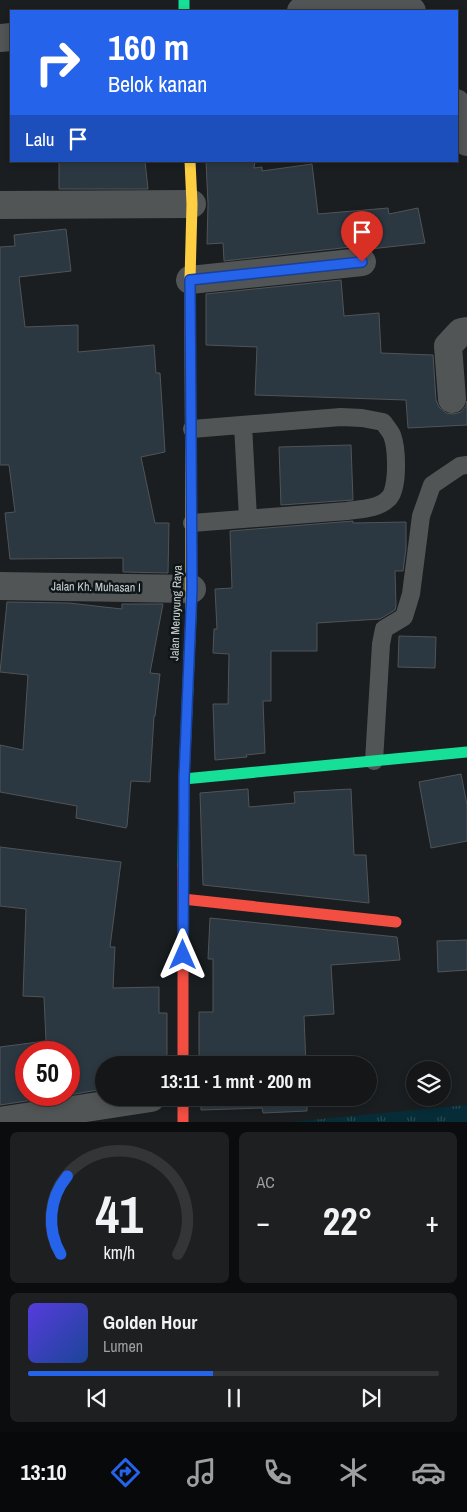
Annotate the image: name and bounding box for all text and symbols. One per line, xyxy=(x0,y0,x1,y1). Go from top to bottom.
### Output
text: 160 m xyxy=(108,24,189,71)
icon: right xyxy=(25,30,90,95)
text: Belok kanan xyxy=(108,69,207,99)
icon: arrive xyxy=(64,125,92,153)
text: Lalu xyxy=(25,126,54,152)
pin xyxy=(341,211,383,262)
icon: arrive xyxy=(348,218,376,246)
street label: Jalan Meruyung Raya xyxy=(166,564,186,661)
street label: Jalan Kh. Muhasan I xyxy=(51,578,141,596)
position arrow xyxy=(156,928,208,980)
speed limit sign: 50 xyxy=(15,1041,80,1106)
map controls xyxy=(406,1061,451,1106)
button: layers xyxy=(406,1061,451,1106)
text: 13:11 · 1 mnt · 200 m xyxy=(161,1068,311,1094)
text: AC xyxy=(257,1171,275,1193)
text: 41 xyxy=(96,1179,143,1249)
text: 22° xyxy=(323,1196,373,1247)
text: − xyxy=(257,1203,270,1241)
text: + xyxy=(426,1203,439,1241)
text: km/h xyxy=(103,1241,135,1265)
text: Golden Hour xyxy=(103,1309,197,1335)
text: Lumen xyxy=(103,1335,143,1357)
icon: previous xyxy=(83,1384,111,1412)
icon: pause xyxy=(220,1384,248,1412)
icon: next xyxy=(357,1384,385,1412)
icon: directions xyxy=(108,1455,143,1490)
icon: music xyxy=(184,1455,219,1490)
icon: phone xyxy=(260,1455,295,1490)
icon: climate xyxy=(336,1455,371,1490)
icon: car xyxy=(411,1455,446,1490)
text: 13:10 xyxy=(20,1457,67,1487)

